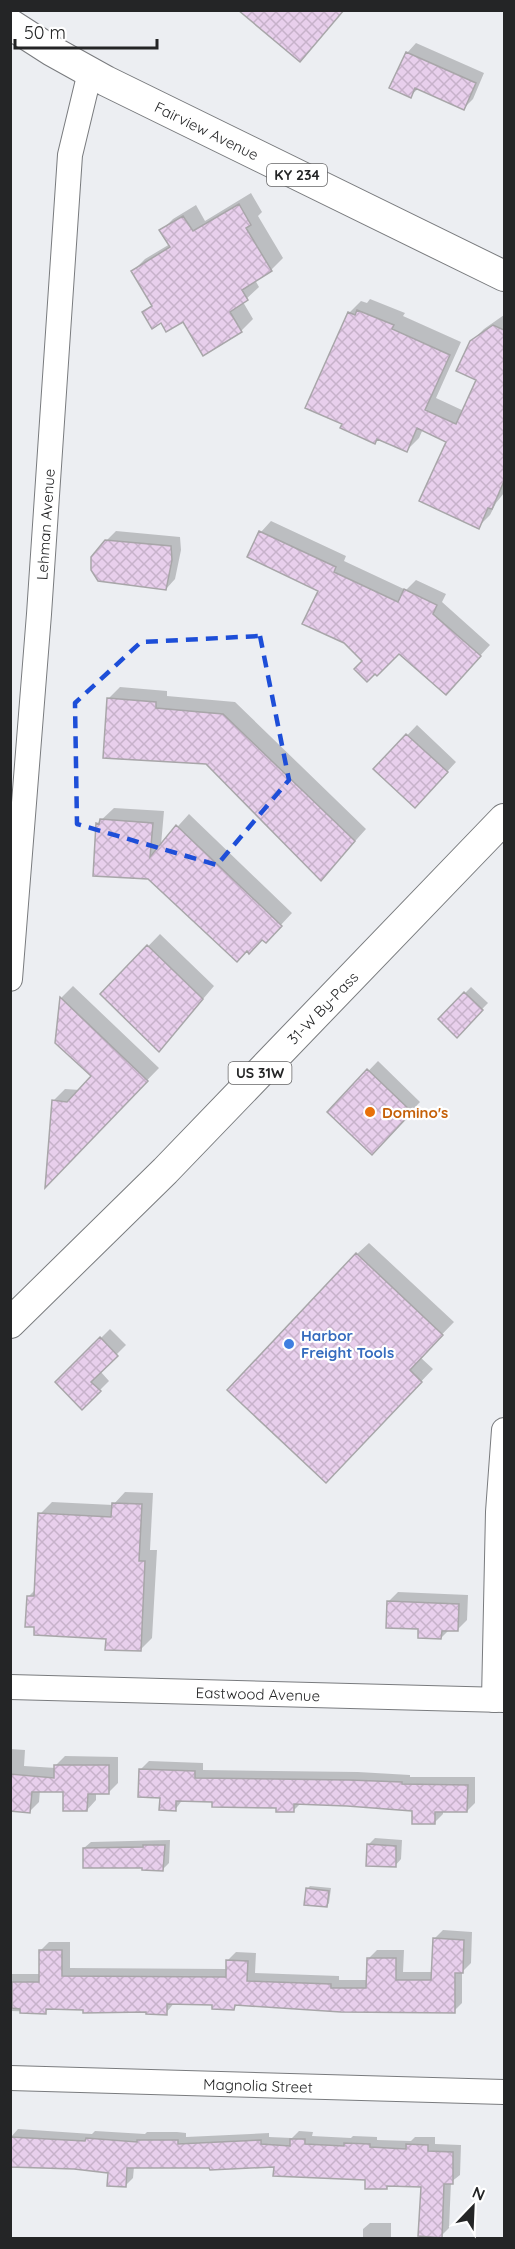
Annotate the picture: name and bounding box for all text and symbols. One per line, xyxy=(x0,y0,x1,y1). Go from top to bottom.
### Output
scale bar xyxy=(15,12,158,50)
text: 50 m xyxy=(24,21,66,44)
street label: Fairview Avenue xyxy=(152,97,262,164)
road number: KY 234 xyxy=(267,164,327,186)
street label: Lehman Avenue xyxy=(32,468,58,581)
street label: 31-W By-Pass xyxy=(283,967,362,1048)
road number: US 31W xyxy=(228,1062,292,1084)
place label: Domino's xyxy=(382,1103,448,1122)
marker: Domino's xyxy=(363,1105,377,1119)
place label: Harbor Freight Tools xyxy=(301,1326,394,1362)
marker: Harbor Freight Tools xyxy=(282,1337,296,1351)
street label: Eastwood Avenue xyxy=(196,1682,320,1705)
street label: Magnolia Street xyxy=(203,2074,313,2096)
north arrow xyxy=(443,2177,503,2237)
text: N xyxy=(470,2182,488,2205)

